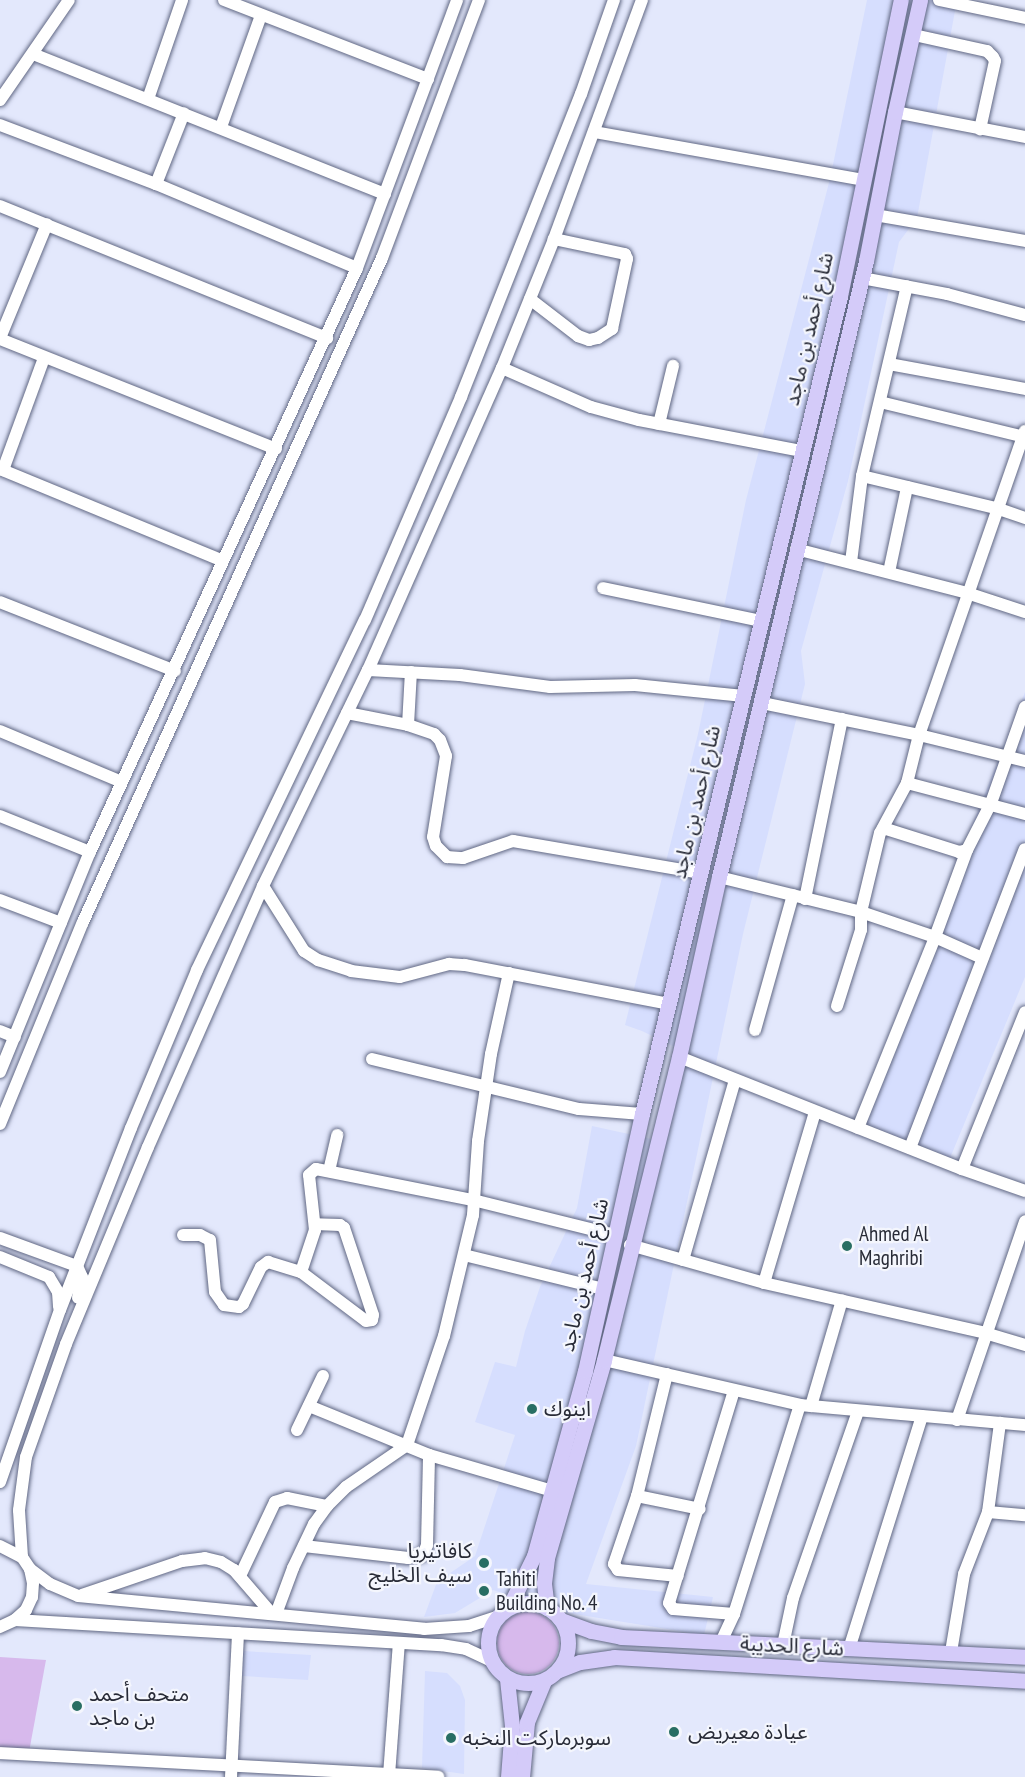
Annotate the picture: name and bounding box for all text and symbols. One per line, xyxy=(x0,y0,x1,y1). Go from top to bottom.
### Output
street label: شارع أحمد بن ماجد xyxy=(779,250,839,408)
street label: شارع أحمد بن ماجد xyxy=(666,723,726,881)
street label: شارع أحمد بن ماجد xyxy=(554,1196,614,1354)
place label: Ahmed Al Maghribi xyxy=(859,1221,929,1271)
marker: Ahmed Al Maghribi xyxy=(840,1239,854,1253)
place label: اينوك xyxy=(544,1396,591,1422)
marker: اينوك xyxy=(525,1402,539,1416)
place label: كافاتيريا سيف الخليج xyxy=(369,1538,472,1588)
marker: كافاتيريا سيف الخليج xyxy=(477,1556,491,1570)
place label: Tahiti Building No. 4 xyxy=(496,1566,599,1616)
marker: Tahiti Building No. 4 xyxy=(477,1584,491,1598)
street label: شارع الحديبة xyxy=(739,1631,845,1661)
place label: متحف أحمد بن ماجد xyxy=(89,1681,189,1731)
marker: متحف أحمد بن ماجد xyxy=(70,1699,84,1713)
place label: عيادة معيريض xyxy=(688,1719,808,1745)
marker: عيادة معيريض xyxy=(665,1723,683,1741)
place label: سوبرماركت النخبه xyxy=(463,1725,611,1751)
marker: سوبرماركت النخبه xyxy=(444,1731,458,1745)

